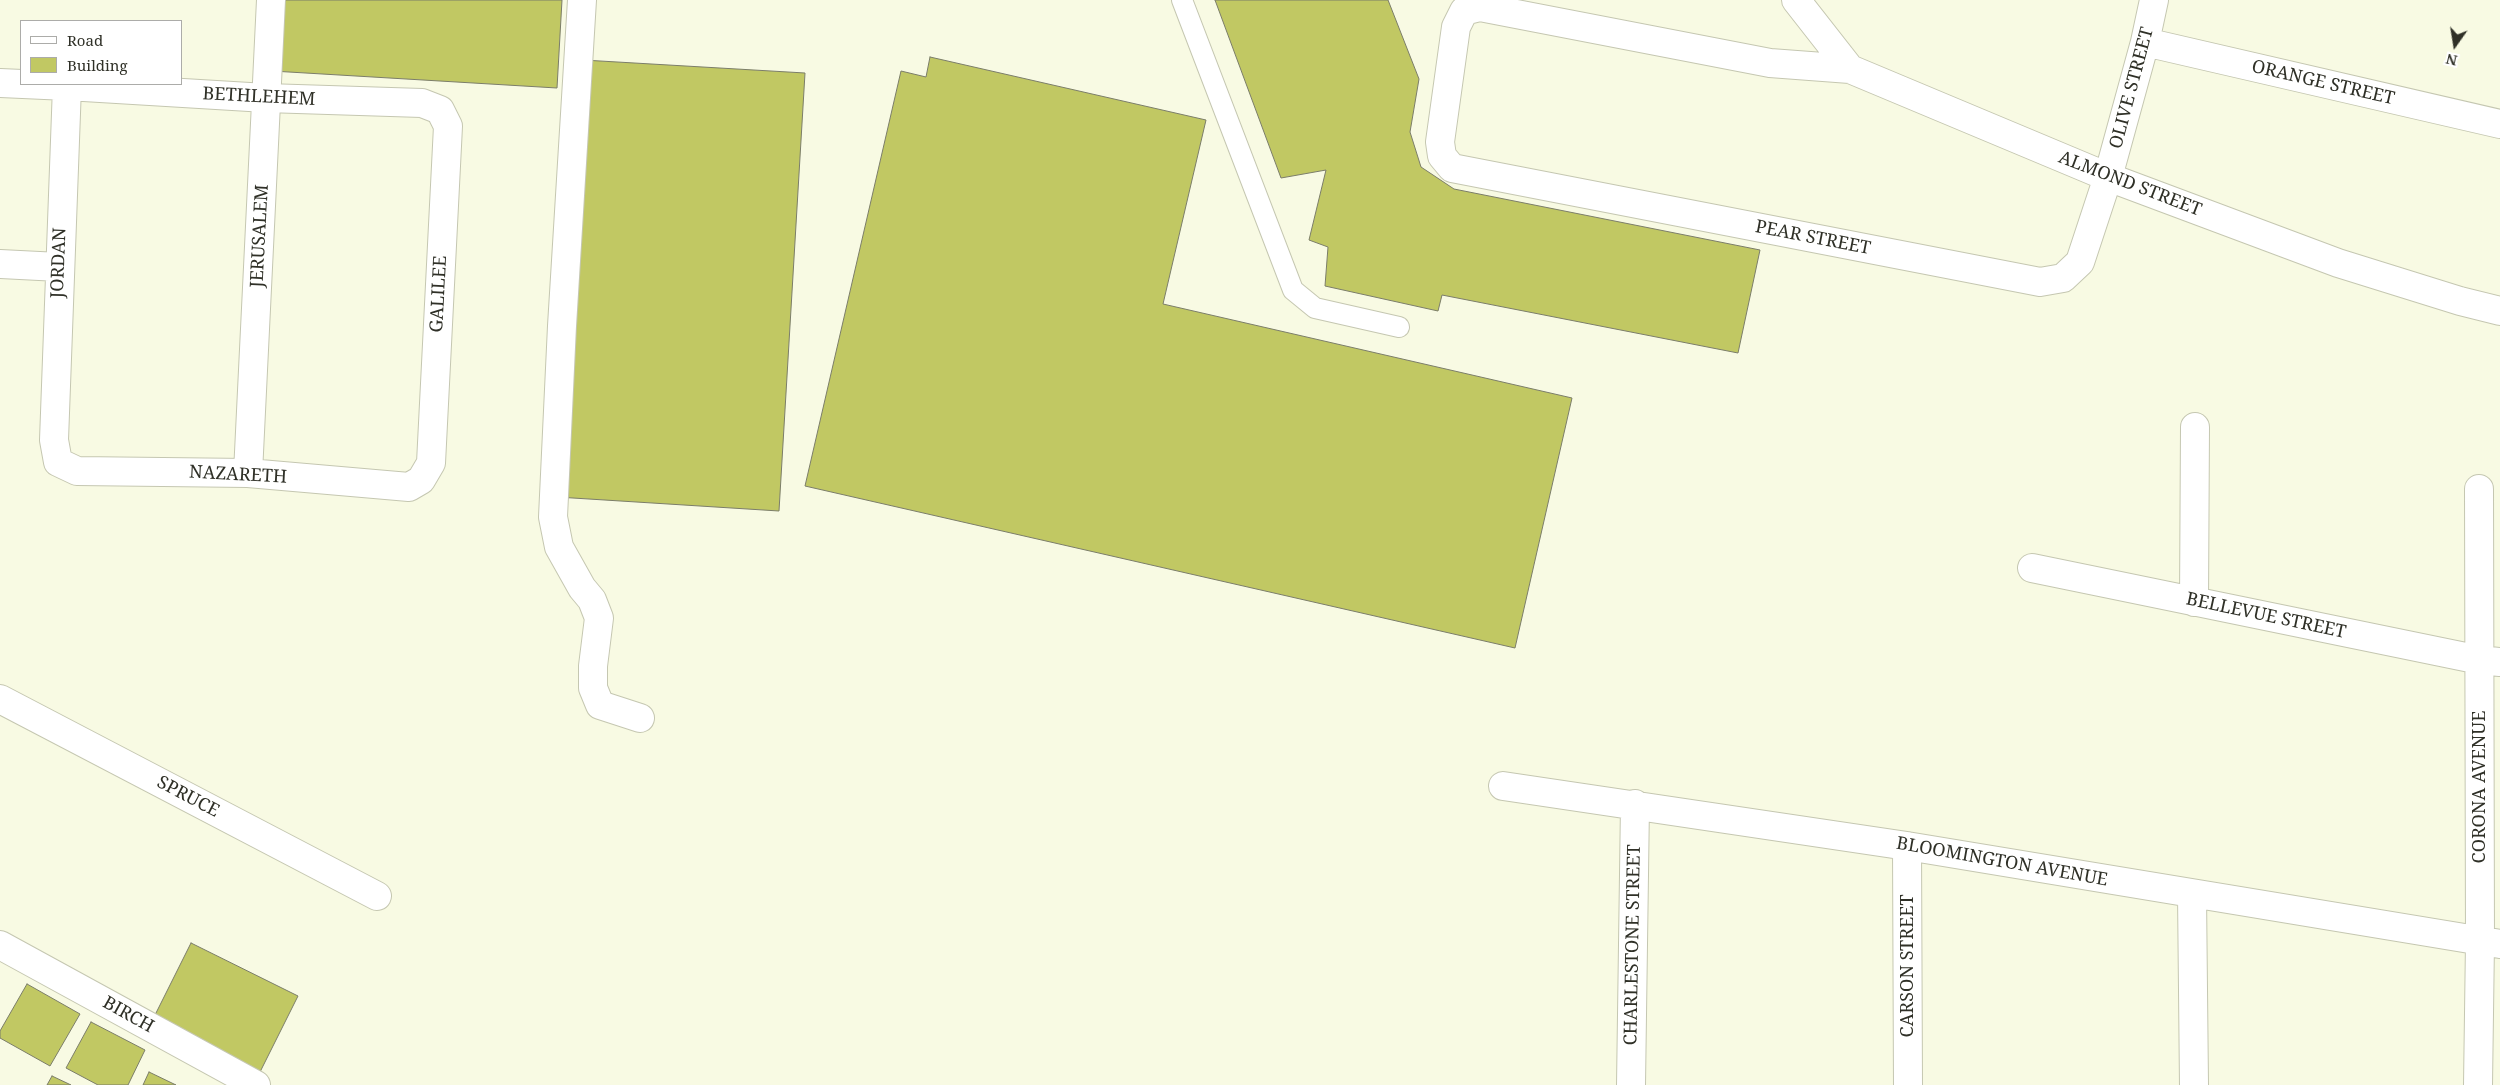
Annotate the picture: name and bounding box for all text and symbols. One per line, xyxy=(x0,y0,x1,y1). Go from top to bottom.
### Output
legend xyxy=(20,20,182,85)
north arrow xyxy=(2430,20,2480,70)
street label: OLIVE STREET xyxy=(2105,25,2159,151)
text: Road xyxy=(67,30,103,50)
text: N xyxy=(2444,50,2459,71)
text: Building xyxy=(67,55,128,75)
street label: ORANGE STREET xyxy=(2249,56,2397,110)
street label: BETHLEHEM xyxy=(202,83,316,111)
street label: ALMOND STREET xyxy=(2055,147,2205,221)
street label: JERUSALEM xyxy=(247,184,273,288)
street label: PEAR STREET xyxy=(1754,216,1872,260)
street label: JORDAN xyxy=(47,227,71,299)
street label: GALILEE xyxy=(426,255,452,333)
street label: NAZARETH xyxy=(188,462,288,488)
street label: BELLEVUE STREET xyxy=(2184,588,2348,644)
street label: CORONA AVENUE xyxy=(2469,711,2491,863)
street label: SPRUCE xyxy=(153,772,223,822)
street label: BLOOMINGTON AVENUE xyxy=(1895,833,2109,891)
street label: CHARLESTONE STREET xyxy=(1620,844,1646,1046)
street label: CARSON STREET xyxy=(1897,895,1919,1037)
street label: BIRCH xyxy=(99,992,157,1038)

